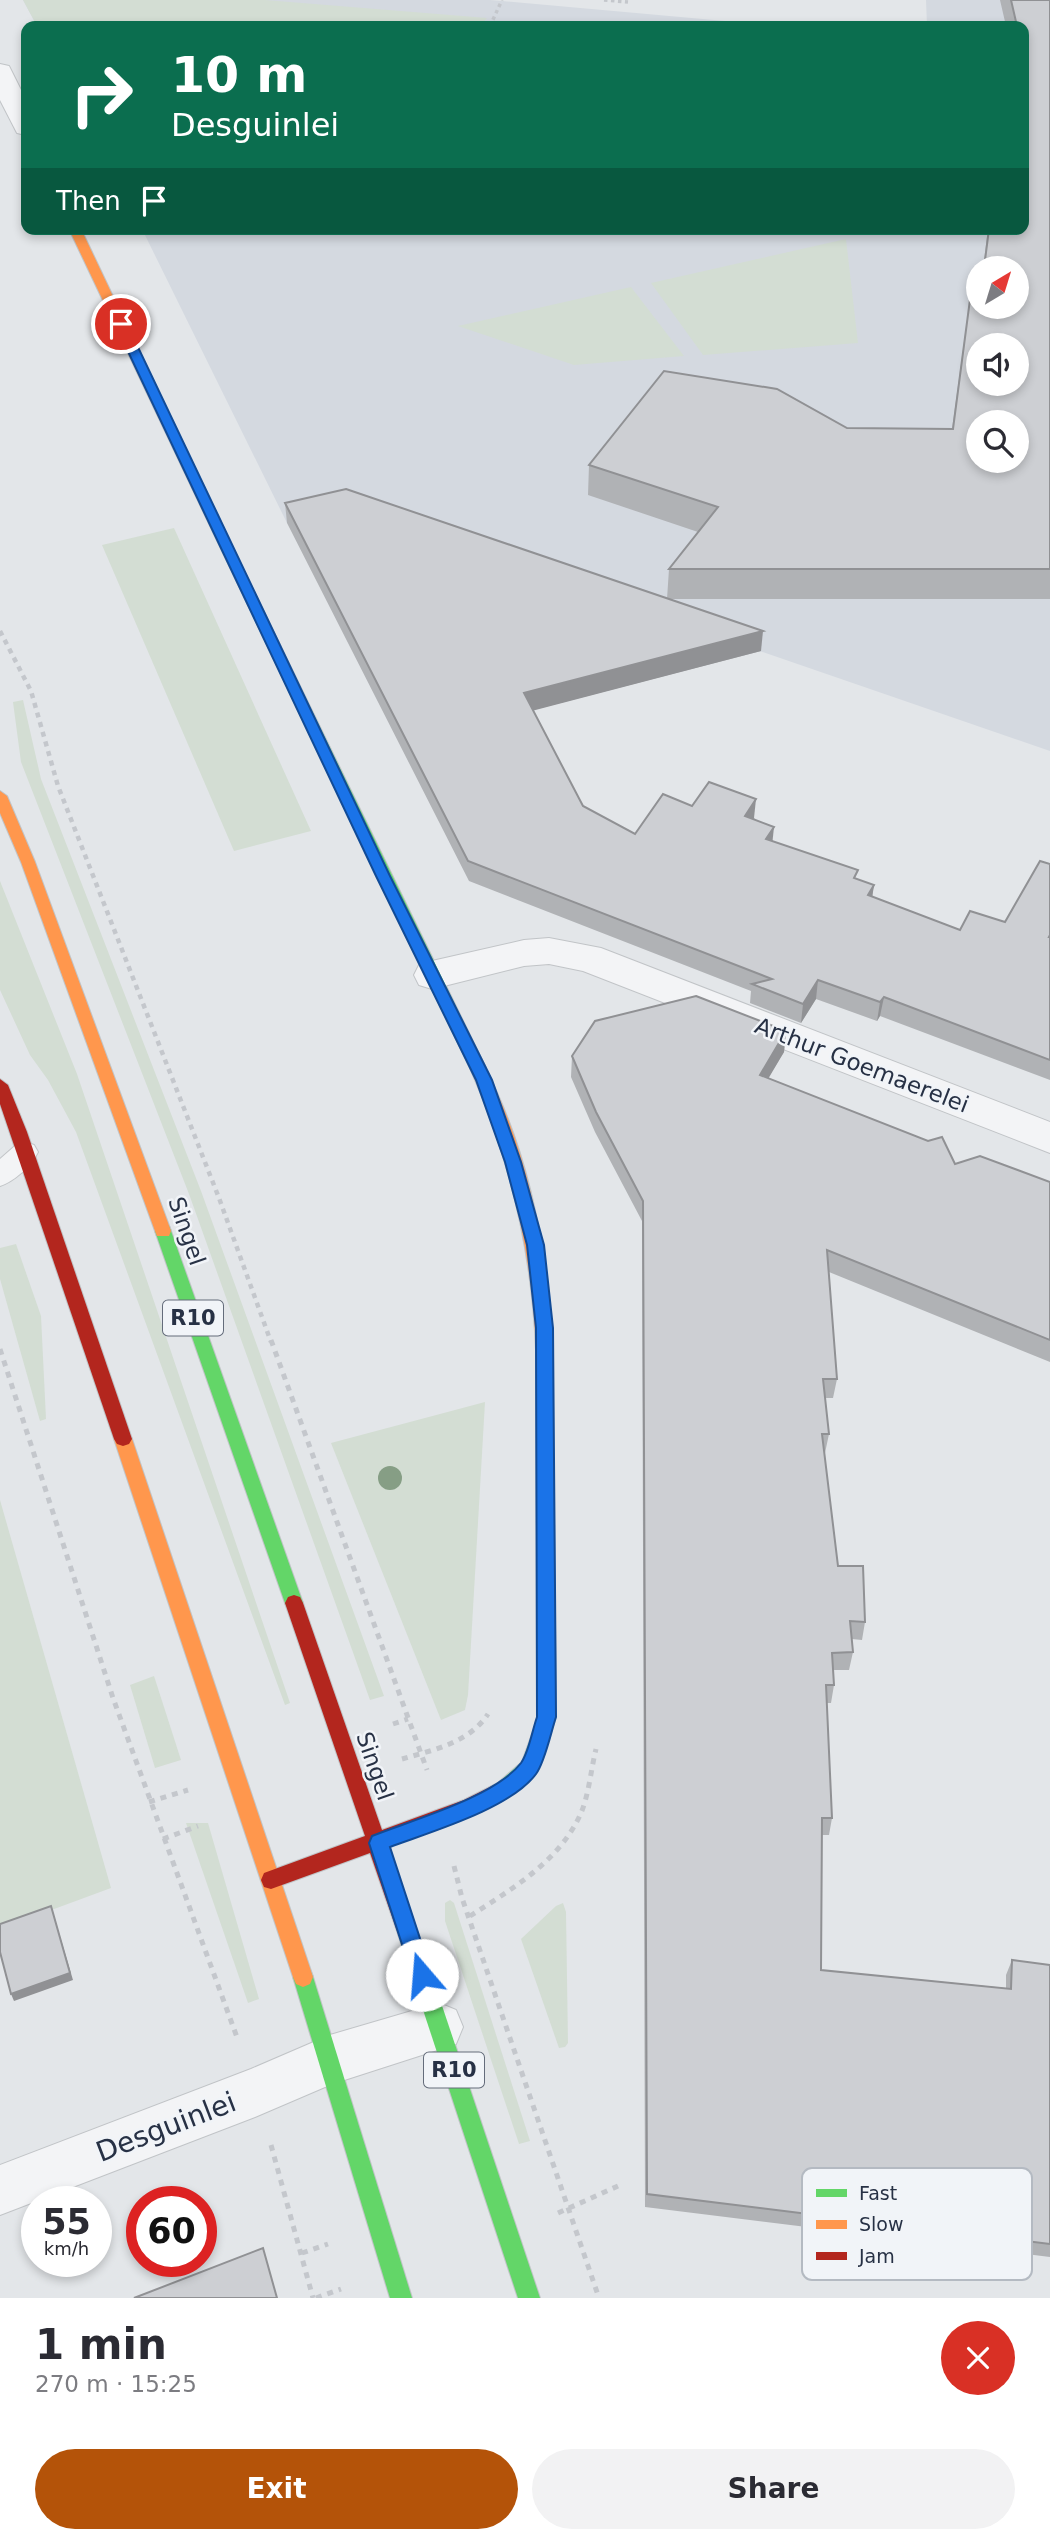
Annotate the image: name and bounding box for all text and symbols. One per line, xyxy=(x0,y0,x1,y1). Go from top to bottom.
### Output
text: 10 m xyxy=(171,47,307,104)
icon: right xyxy=(56,49,147,140)
text: Desguinlei xyxy=(171,106,339,144)
icon: arrive xyxy=(135,182,173,220)
text: Then xyxy=(56,186,121,216)
north arrow xyxy=(966,256,1029,318)
map controls xyxy=(966,256,1029,473)
pin xyxy=(91,294,151,354)
icon: arrive xyxy=(102,305,140,343)
button: sound xyxy=(966,333,1029,396)
button: search xyxy=(966,410,1029,473)
street label: Arthur Goemaerelei xyxy=(751,1012,973,1118)
street label: Singel xyxy=(163,1193,211,1269)
road number: R10 xyxy=(163,1300,223,1336)
street label: Singel xyxy=(351,1728,399,1804)
position arrow xyxy=(385,1938,459,2012)
road number: R10 xyxy=(424,2052,484,2088)
street label: Desguinlei xyxy=(91,2085,241,2169)
legend xyxy=(802,2168,1032,2280)
text: Fast xyxy=(859,2182,897,2204)
speed limit sign: 60 xyxy=(126,2186,217,2277)
text: 55 xyxy=(42,2202,91,2242)
text: Slow xyxy=(859,2213,904,2235)
text: km/h xyxy=(44,2238,89,2259)
text: Jam xyxy=(858,2245,895,2267)
text: 1 min xyxy=(35,2320,167,2369)
button: close xyxy=(941,2321,1015,2395)
text: 270 m · 15:25 xyxy=(35,2371,197,2397)
button: Exit xyxy=(35,2449,518,2529)
button: Share xyxy=(532,2449,1015,2529)

